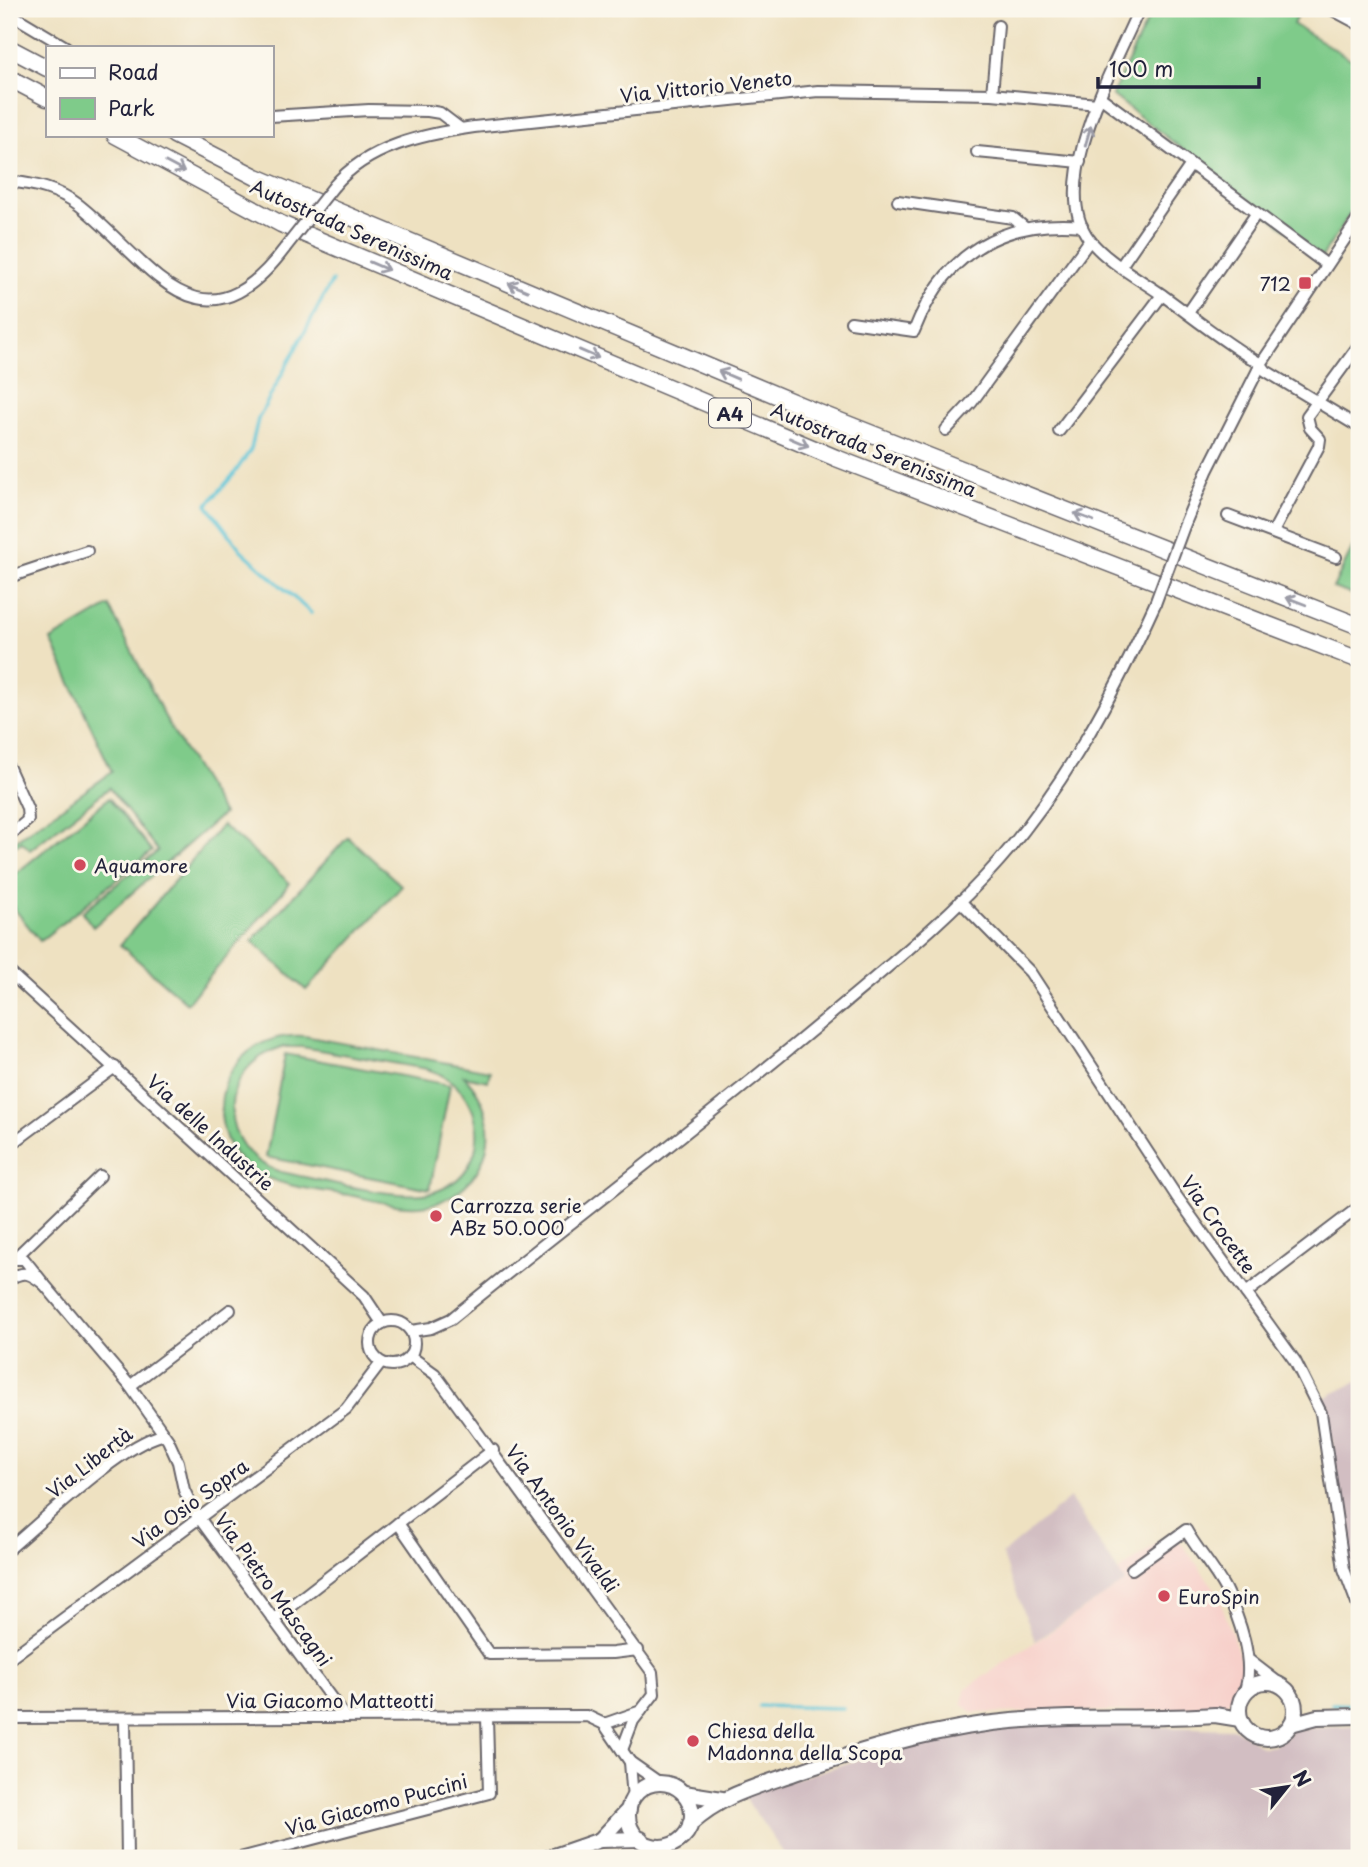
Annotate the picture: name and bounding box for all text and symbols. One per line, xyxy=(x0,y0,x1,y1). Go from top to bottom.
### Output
legend xyxy=(46,46,273,136)
scale bar xyxy=(1098,46,1260,90)
text: 100 m xyxy=(1109,52,1173,84)
text: Road xyxy=(108,55,159,87)
street label: Via Vittorio Veneto xyxy=(619,63,793,109)
text: Park xyxy=(108,91,155,123)
one-way arrow xyxy=(1082,125,1095,147)
one-way arrow xyxy=(164,160,184,174)
street label: Autostrada Serenissima xyxy=(246,172,458,286)
one-way arrow xyxy=(368,260,390,273)
place label: 712 xyxy=(1260,269,1291,297)
marker: 712 xyxy=(1297,275,1313,291)
one-way arrow xyxy=(508,280,529,293)
one-way arrow xyxy=(578,348,599,361)
one-way arrow xyxy=(718,368,739,381)
street label: Autostrada Serenissima xyxy=(767,395,981,503)
road number: A4 xyxy=(709,398,751,428)
one-way arrow xyxy=(787,436,809,449)
one-way arrow xyxy=(1074,510,1095,523)
one-way arrow xyxy=(1285,593,1307,606)
place label: Aquamore xyxy=(94,851,188,879)
marker: Aquamore xyxy=(72,857,88,873)
street label: Via delle Industrie xyxy=(141,1067,281,1197)
street label: Via Crocette xyxy=(1175,1169,1263,1279)
place label: Carrozza serie ABz 50.000 xyxy=(450,1191,582,1241)
marker: Carrozza serie ABz 50.000 xyxy=(428,1208,444,1224)
street label: Via Libertà xyxy=(40,1419,138,1505)
street label: Via Antonio Vivaldi xyxy=(500,1438,626,1598)
street label: Via Osio Sopra xyxy=(126,1451,254,1555)
street label: Via Pietro Mascagni xyxy=(209,1506,339,1672)
place label: EuroSpin xyxy=(1178,1582,1260,1610)
marker: EuroSpin xyxy=(1156,1588,1172,1604)
street label: Via Giacomo Matteotti xyxy=(226,1686,434,1714)
place label: Chiesa della Madonna della Scopa xyxy=(707,1716,903,1766)
marker: Chiesa della Madonna della Scopa xyxy=(685,1733,701,1749)
north arrow xyxy=(1252,1752,1322,1822)
text: N xyxy=(1287,1764,1318,1792)
street label: Via Giacomo Puccini xyxy=(282,1766,470,1842)

